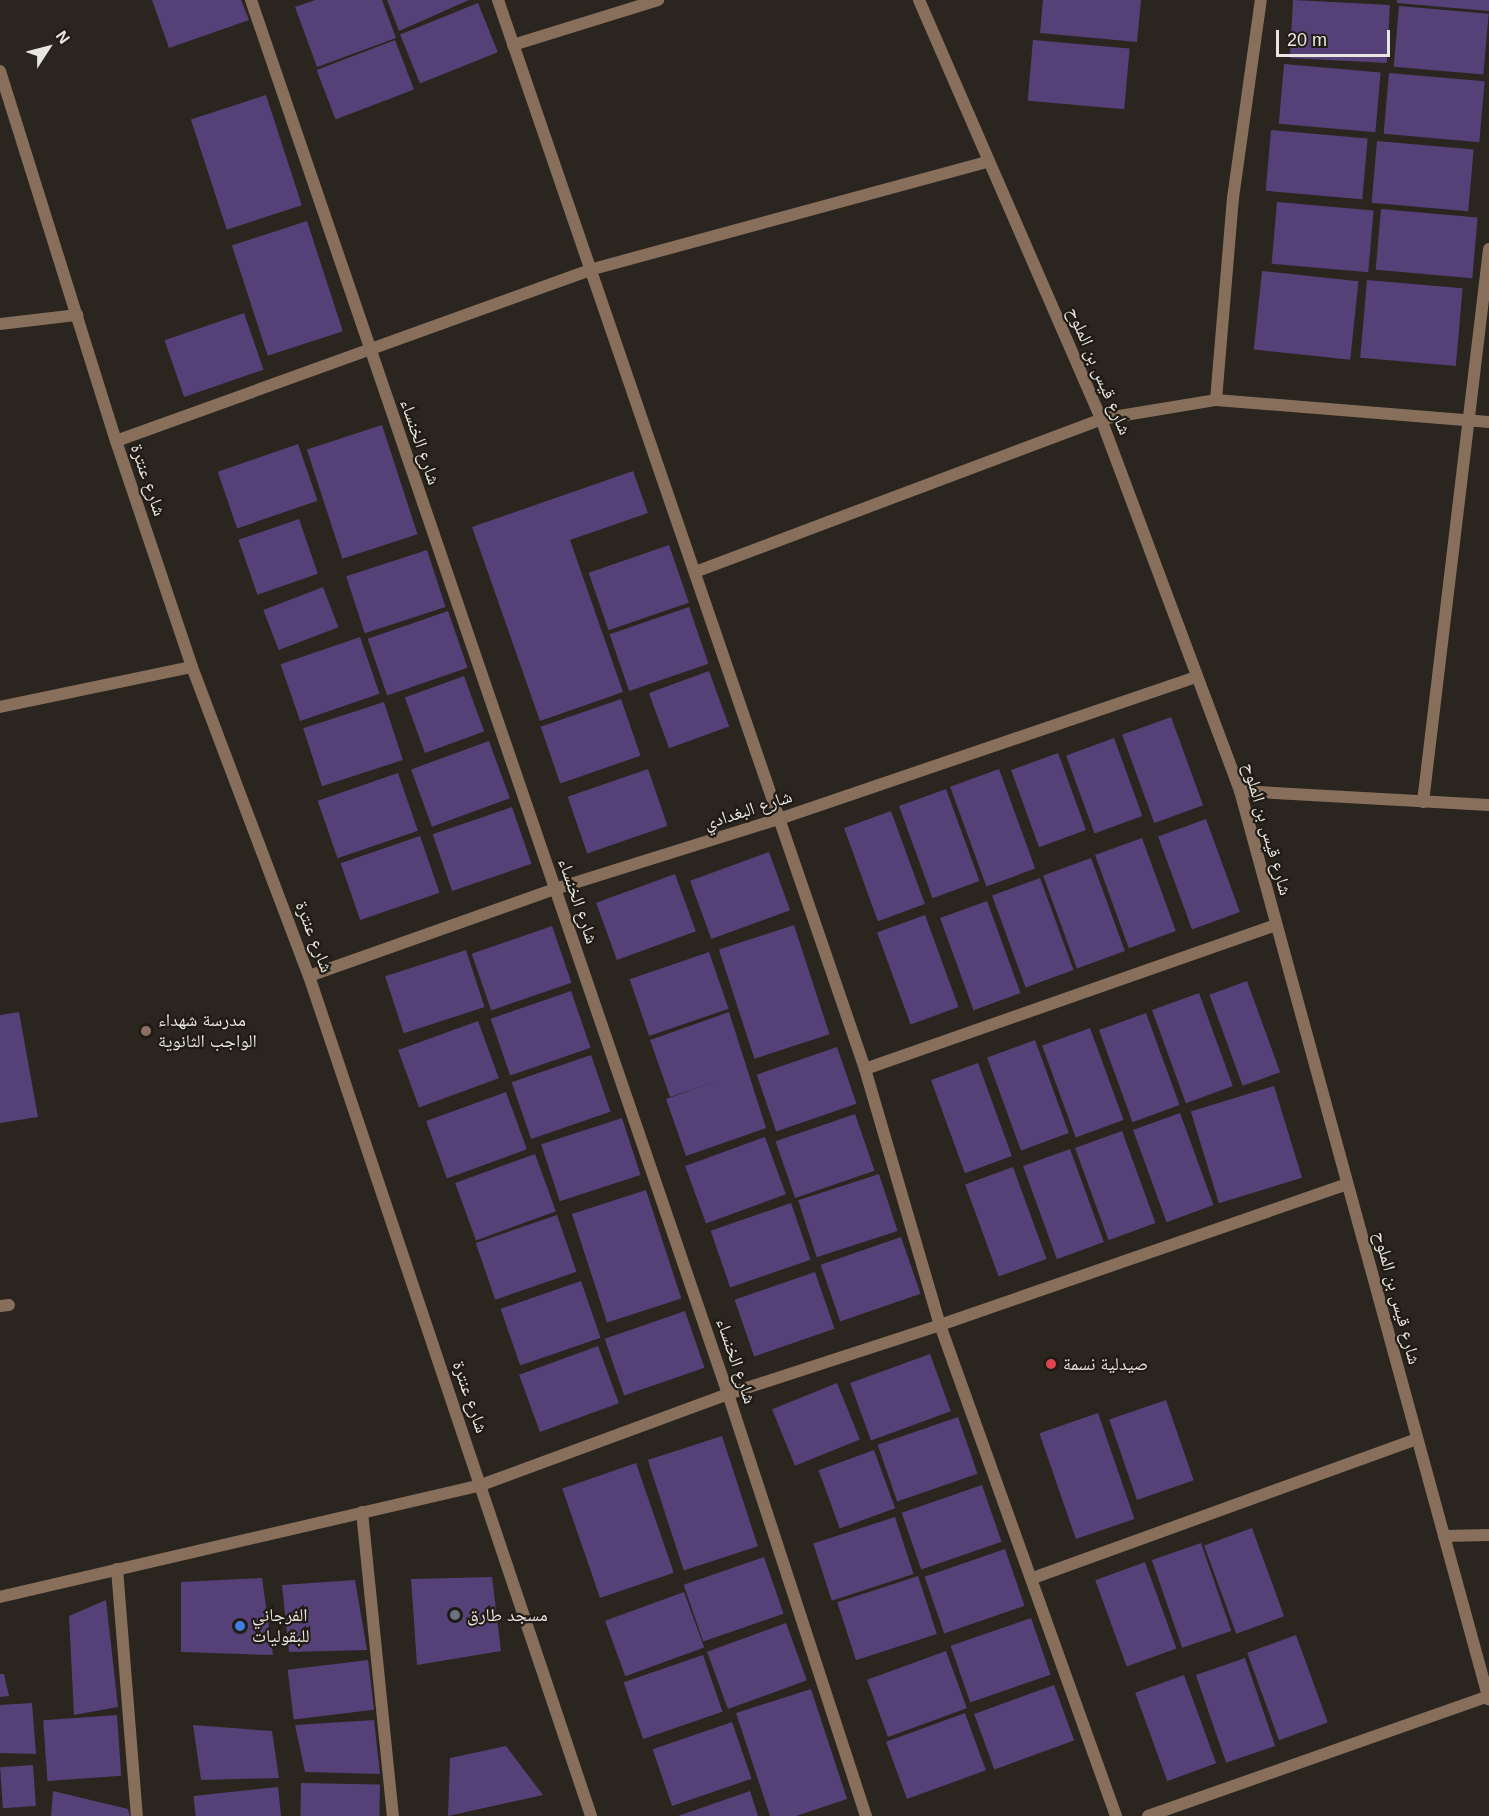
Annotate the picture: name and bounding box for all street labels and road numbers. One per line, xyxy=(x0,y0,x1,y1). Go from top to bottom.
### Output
street label: شارع قيس بن الملوح xyxy=(1062,304,1136,438)
street label: شارع الخنساء xyxy=(395,396,445,488)
street label: شارع عنترة xyxy=(126,441,170,519)
street label: شارع قيس بن الملوح xyxy=(1238,760,1296,898)
street label: شارع البغدادي xyxy=(701,786,795,834)
street label: شارع الخنساء xyxy=(553,855,603,947)
street label: شارع عنترة xyxy=(291,898,337,976)
street label: شارع قيس بن الملوح xyxy=(1369,1229,1425,1367)
street label: شارع الخنساء xyxy=(711,1315,761,1407)
street label: شارع عنترة xyxy=(448,1358,492,1436)

